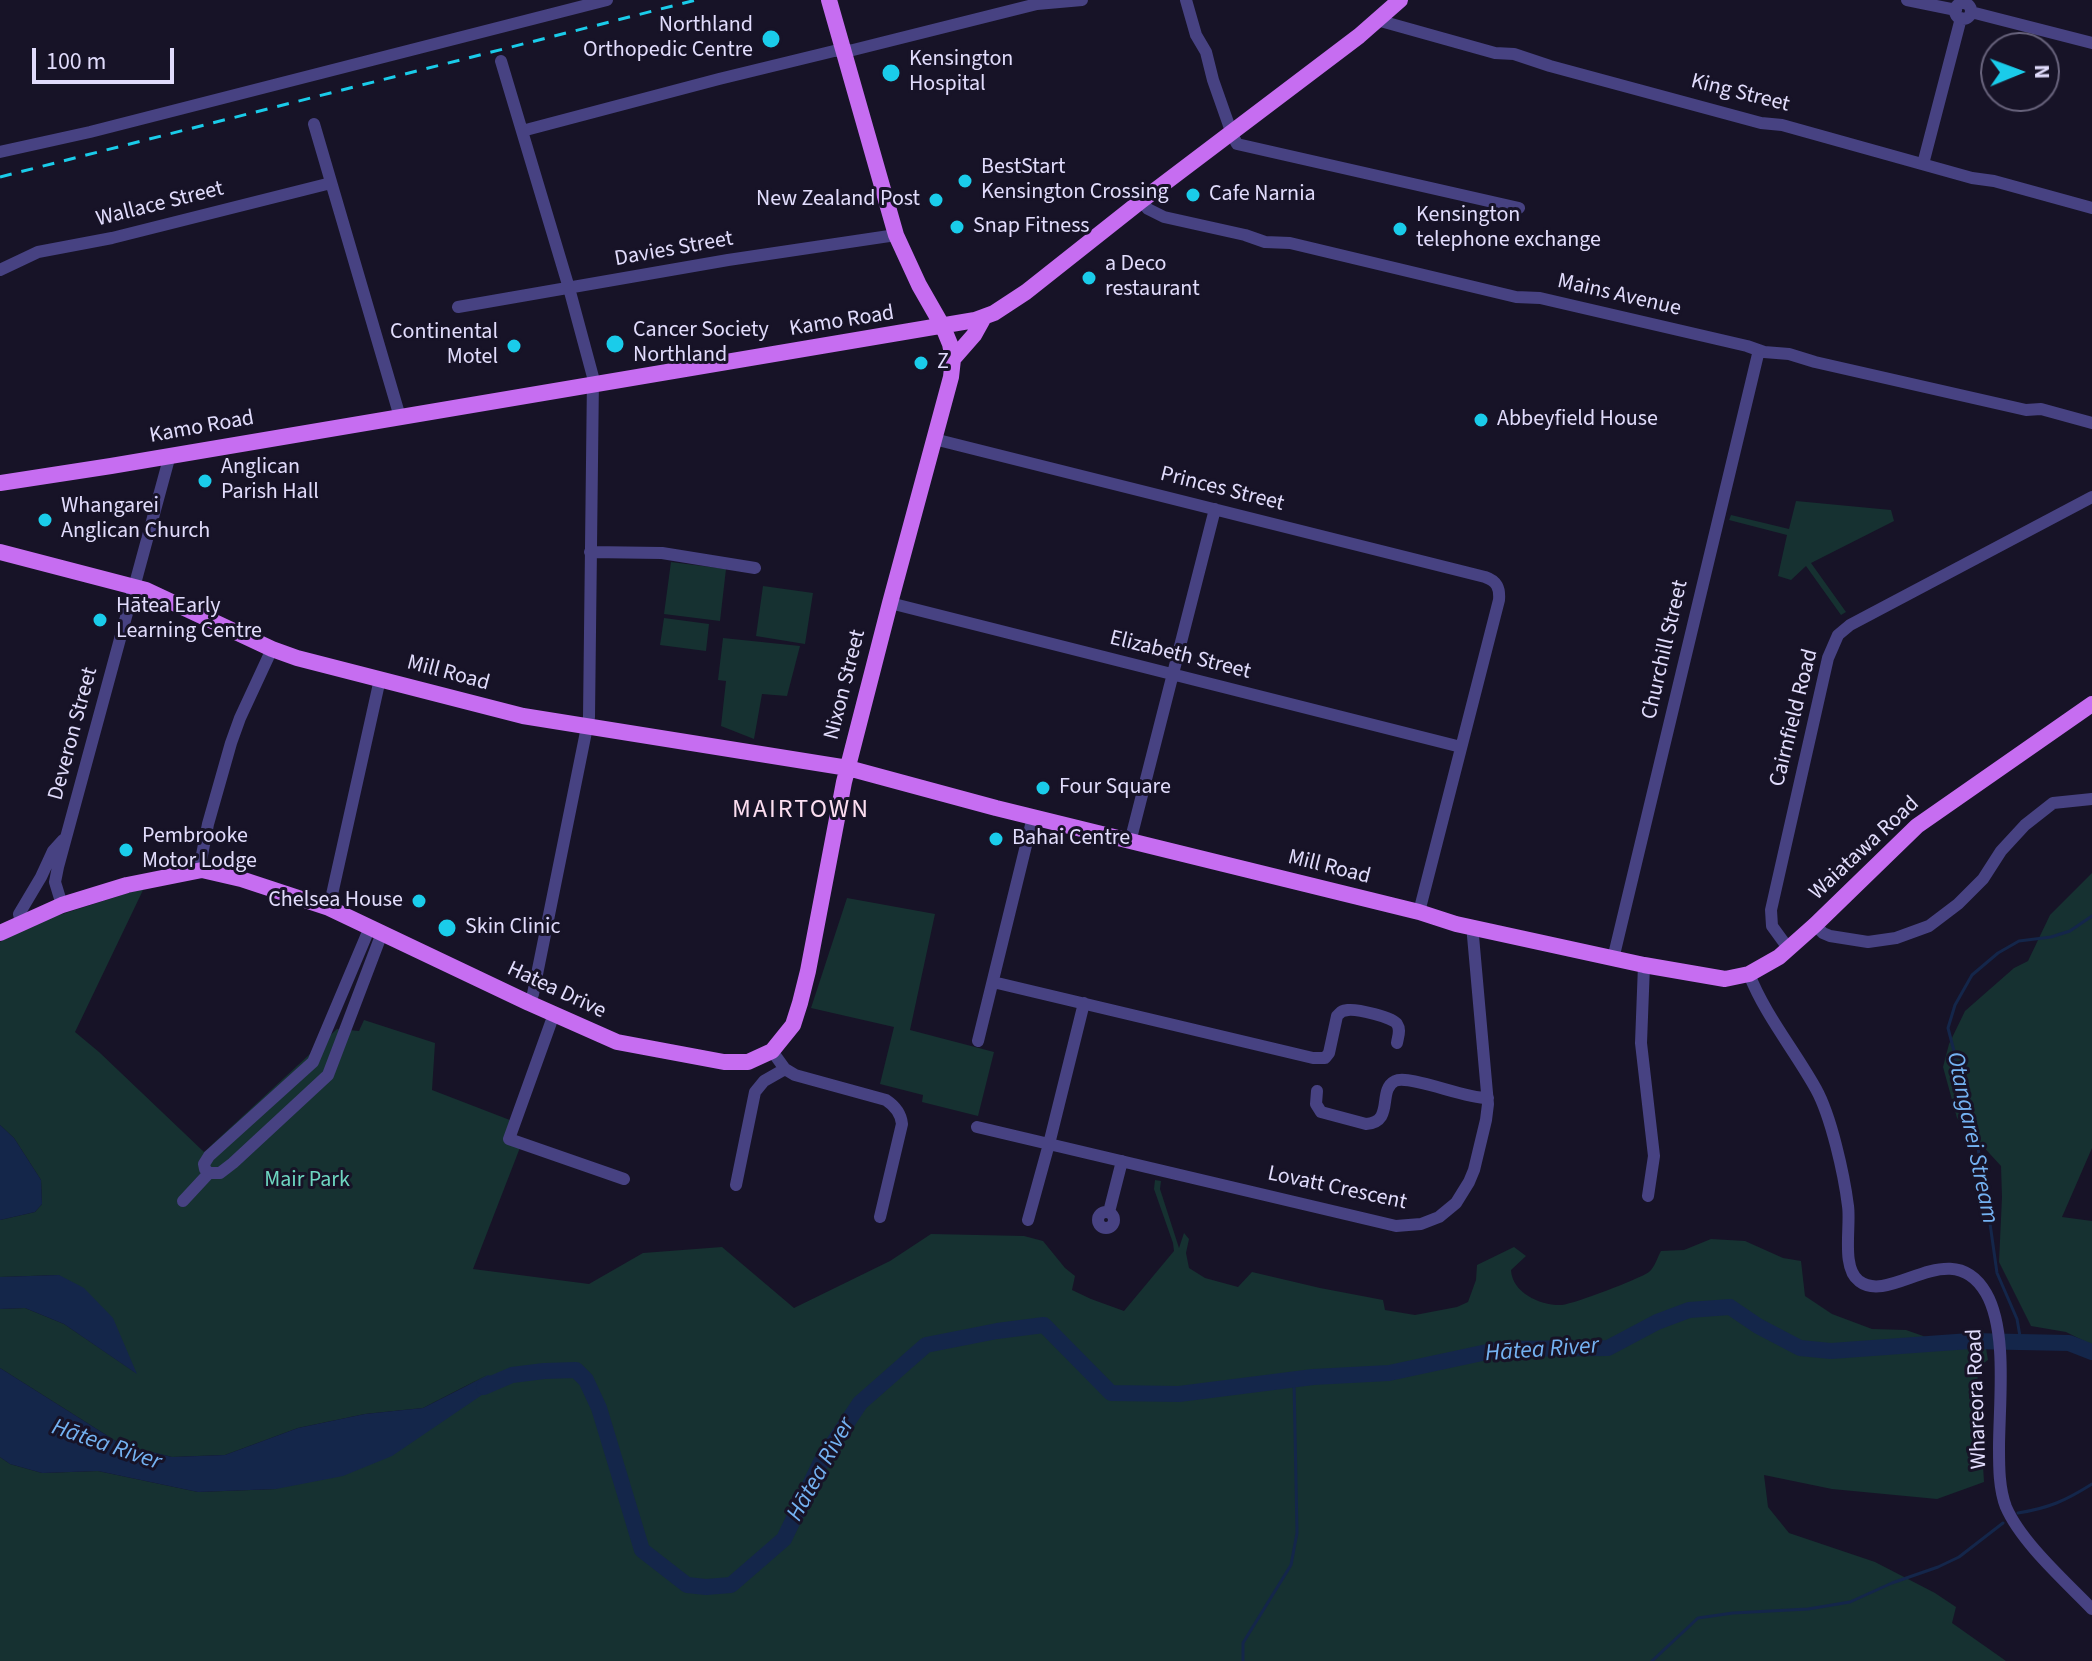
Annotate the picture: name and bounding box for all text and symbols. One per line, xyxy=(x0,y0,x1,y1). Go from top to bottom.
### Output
place label: Northland Orthopedic Centre xyxy=(583,13,753,64)
marker: Northland Orthopedic Centre xyxy=(760,28,782,50)
scale bar xyxy=(36,32,178,82)
north arrow xyxy=(1980,32,2060,112)
text: 100 m xyxy=(46,44,106,79)
place label: Kensington Hospital xyxy=(909,47,1013,98)
marker: Kensington Hospital xyxy=(880,62,902,84)
text: N xyxy=(2026,64,2058,79)
street label: King Street xyxy=(1688,69,1792,119)
place label: BestStart Kensington Crossing xyxy=(981,155,1169,206)
marker: BestStart Kensington Crossing xyxy=(956,172,974,190)
street label: Wallace Street xyxy=(94,176,226,234)
place label: Cafe Narnia xyxy=(1209,182,1316,208)
marker: Cafe Narnia xyxy=(1184,186,1202,204)
place label: New Zealand Post xyxy=(756,187,920,213)
marker: New Zealand Post xyxy=(927,191,945,209)
place label: Kensington telephone exchange xyxy=(1416,203,1601,254)
place label: Snap Fitness xyxy=(973,214,1090,240)
marker: Snap Fitness xyxy=(948,218,966,236)
marker: Kensington telephone exchange xyxy=(1391,220,1409,238)
street label: Davies Street xyxy=(613,227,735,273)
place label: a Deco restaurant xyxy=(1105,252,1200,304)
marker: a Deco restaurant xyxy=(1080,269,1098,287)
street label: Mains Avenue xyxy=(1555,269,1683,323)
street label: Kamo Road xyxy=(788,301,896,343)
place label: Cancer Society Northland xyxy=(633,318,769,370)
place label: Continental Motel xyxy=(390,320,498,372)
marker: Cancer Society Northland xyxy=(604,333,626,355)
marker: Continental Motel xyxy=(505,337,523,355)
place label: Z xyxy=(937,350,949,376)
marker: Z xyxy=(912,354,930,372)
street label: Kamo Road xyxy=(148,406,256,450)
place label: Abbeyfield House xyxy=(1497,407,1658,433)
marker: Abbeyfield House xyxy=(1472,411,1490,429)
place label: Anglican Parish Hall xyxy=(221,455,319,506)
street label: Princes Street xyxy=(1157,462,1287,518)
marker: Anglican Parish Hall xyxy=(196,472,214,490)
place label: Whangarei Anglican Church xyxy=(61,494,210,546)
marker: Whangarei Anglican Church xyxy=(36,511,54,529)
street label: Churchill Street xyxy=(1637,578,1695,722)
place label: Hātea Early Learning Centre xyxy=(116,594,262,646)
marker: Hātea Early Learning Centre xyxy=(91,611,109,629)
street label: Elizabeth Street xyxy=(1107,626,1253,686)
street label: Nixon Street xyxy=(820,627,872,743)
street label: Cairnfield Road xyxy=(1765,646,1825,790)
street label: Mill Road xyxy=(404,650,492,698)
street label: Deveron Street xyxy=(44,665,104,803)
place label: Four Square xyxy=(1059,775,1171,801)
marker: Four Square xyxy=(1034,779,1052,797)
street label: Waiatawa Road xyxy=(1805,791,1925,907)
district label: MAIRTOWN xyxy=(732,795,870,827)
place label: Pembrooke Motor Lodge xyxy=(142,824,257,876)
place label: Bahai Centre xyxy=(1012,826,1130,852)
marker: Bahai Centre xyxy=(987,830,1005,848)
marker: Pembrooke Motor Lodge xyxy=(117,841,135,859)
street label: Mill Road xyxy=(1285,845,1373,891)
place label: Chelsea House xyxy=(268,888,403,914)
marker: Chelsea House xyxy=(410,892,428,910)
place label: Skin Clinic xyxy=(465,915,561,941)
marker: Skin Clinic xyxy=(436,917,458,939)
street label: Hatea Drive xyxy=(502,957,610,1025)
water label: Otangarei Stream xyxy=(1939,1049,2003,1227)
street label: Lovatt Crescent xyxy=(1265,1161,1409,1217)
park label: Mair Park xyxy=(264,1168,350,1194)
street label: Whareora Road xyxy=(1962,1328,1994,1470)
water label: Hātea River xyxy=(1484,1333,1600,1369)
water label: Hātea River xyxy=(782,1413,862,1527)
water label: Hātea River xyxy=(47,1414,165,1478)

